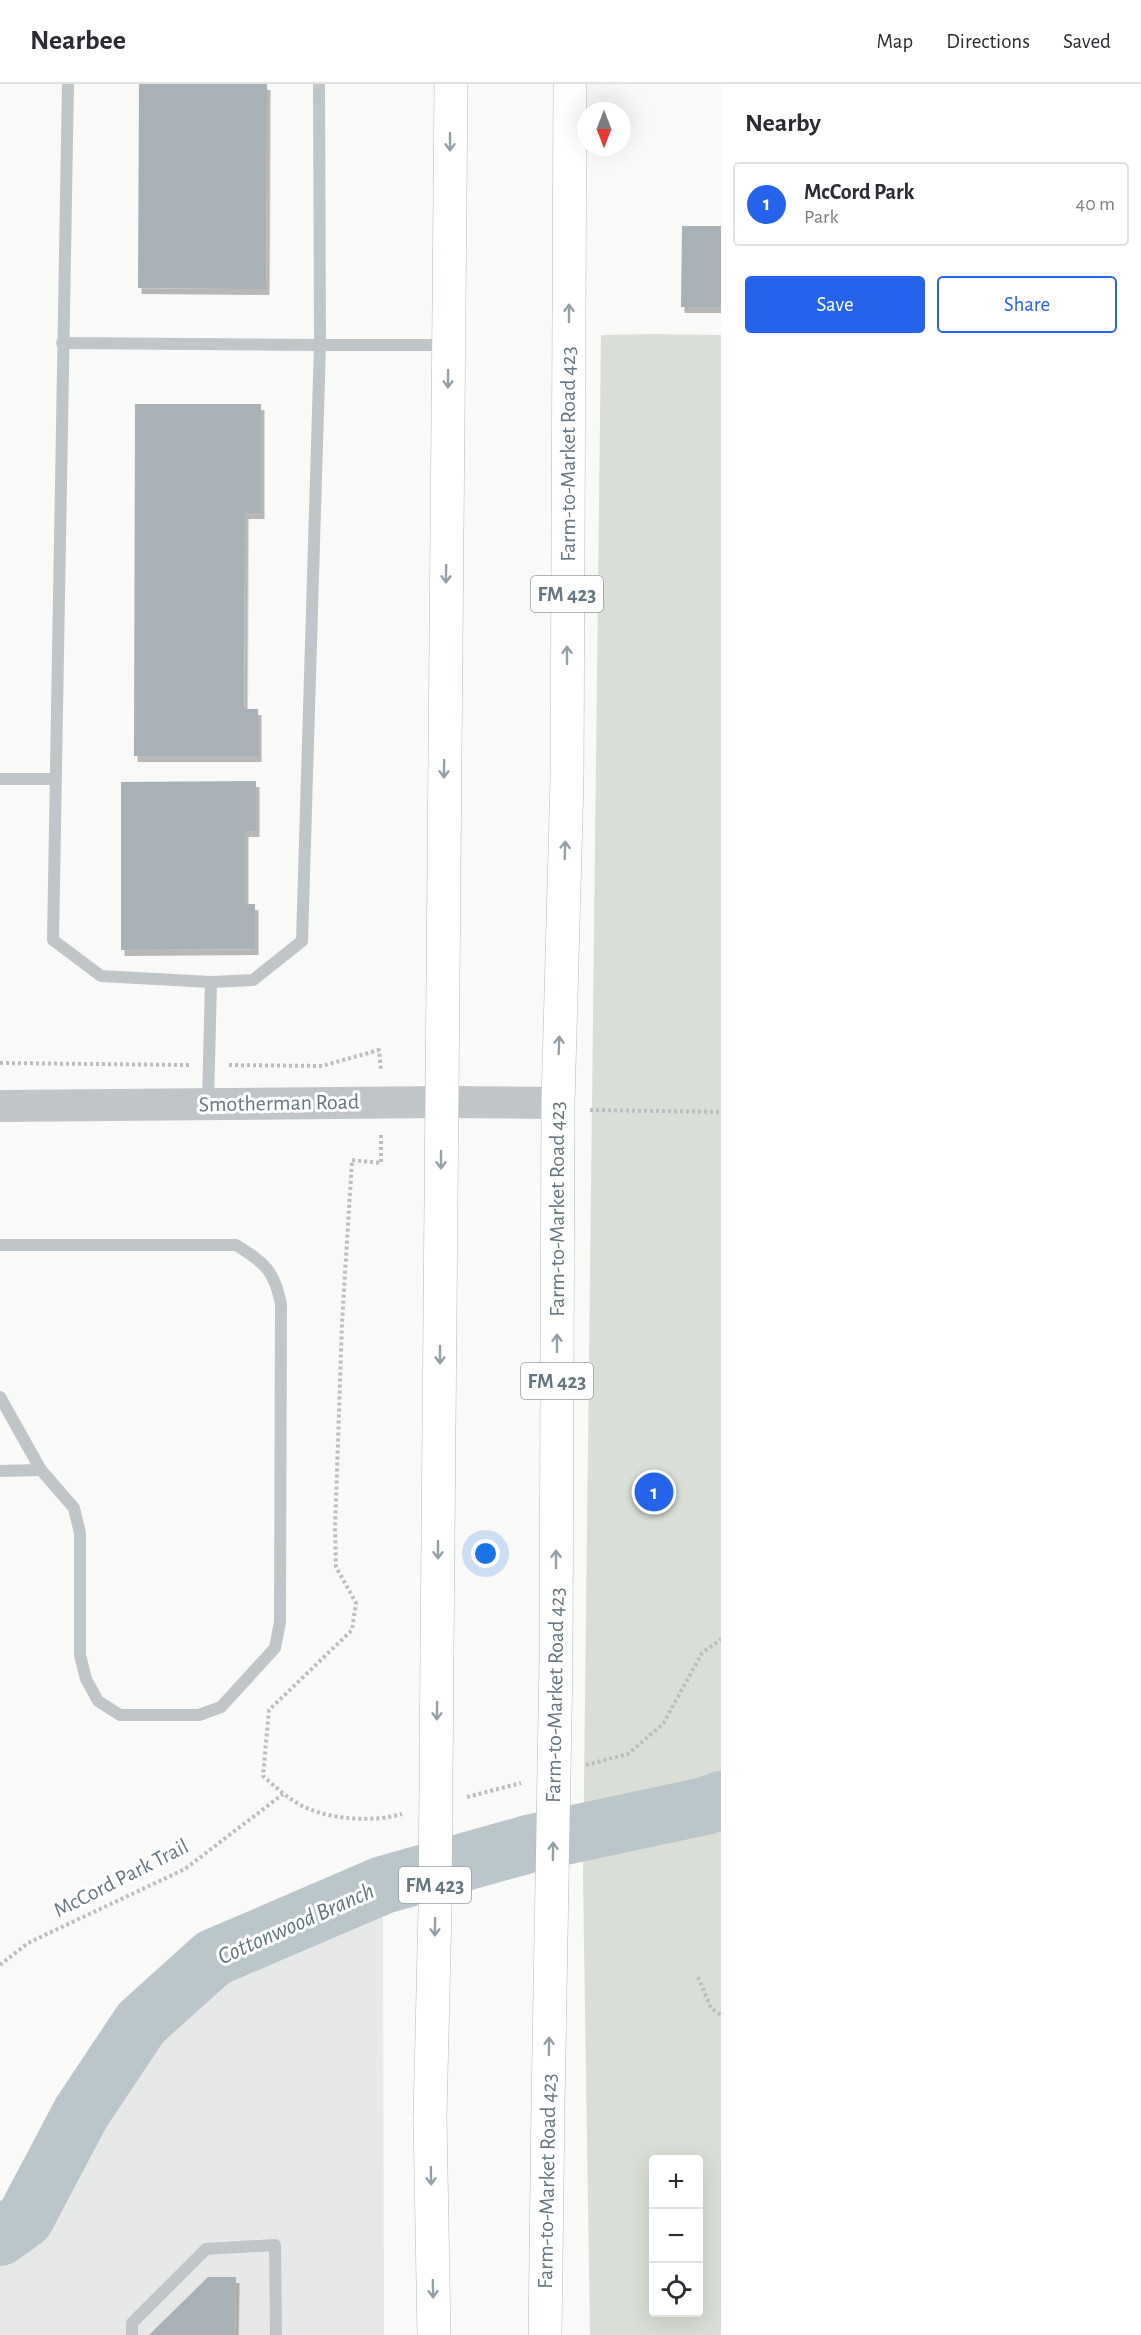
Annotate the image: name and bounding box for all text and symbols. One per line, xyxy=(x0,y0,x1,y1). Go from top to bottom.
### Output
text: Nearbee xyxy=(30,27,126,55)
text: Map xyxy=(877,31,913,52)
text: Directions xyxy=(946,31,1030,52)
text: Saved xyxy=(1063,31,1111,52)
north arrow xyxy=(577,102,631,156)
text: Nearby xyxy=(745,110,821,136)
one-way arrow xyxy=(444,132,456,152)
text: McCord Park xyxy=(804,181,914,203)
text: 1 xyxy=(763,194,770,214)
text: 40 m xyxy=(1076,194,1115,214)
text: Park xyxy=(804,207,839,227)
button: Save xyxy=(745,276,925,333)
button: Share xyxy=(937,276,1117,333)
one-way arrow xyxy=(563,303,575,323)
street label: Farm-to-Market Road 423 xyxy=(557,346,579,562)
one-way arrow xyxy=(442,369,454,389)
one-way arrow xyxy=(440,564,452,584)
road number: FM 423 xyxy=(531,576,603,612)
one-way arrow xyxy=(561,645,573,665)
one-way arrow xyxy=(439,759,450,779)
one-way arrow xyxy=(559,840,570,860)
one-way arrow xyxy=(554,1035,565,1055)
street label: Smotherman Road xyxy=(199,1091,359,1115)
street label: Farm-to-Market Road 423 xyxy=(546,1101,568,1317)
one-way arrow xyxy=(435,1150,447,1170)
one-way arrow xyxy=(551,1334,563,1354)
one-way arrow xyxy=(434,1345,446,1365)
road number: FM 423 xyxy=(521,1363,593,1399)
pin: 1 xyxy=(634,1470,674,1514)
your location xyxy=(471,1539,500,1568)
one-way arrow xyxy=(432,1540,444,1560)
one-way arrow xyxy=(550,1550,562,1570)
street label: Farm-to-Market Road 423 xyxy=(542,1587,568,1803)
one-way arrow xyxy=(431,1700,443,1720)
street label: McCord Park Trail xyxy=(50,1835,192,1921)
one-way arrow xyxy=(547,1842,559,1862)
road number: FM 423 xyxy=(399,1867,471,1903)
water label: Cottonwood Branch xyxy=(214,1879,378,1969)
one-way arrow xyxy=(429,1916,441,1936)
one-way arrow xyxy=(544,2037,555,2057)
street label: Farm-to-Market Road 423 xyxy=(534,2073,560,2289)
map controls xyxy=(649,2155,703,2317)
button: + xyxy=(649,2155,703,2209)
one-way arrow xyxy=(425,2165,437,2185)
button: − xyxy=(649,2209,703,2263)
button: locate xyxy=(649,2263,703,2317)
one-way arrow xyxy=(427,2279,439,2299)

